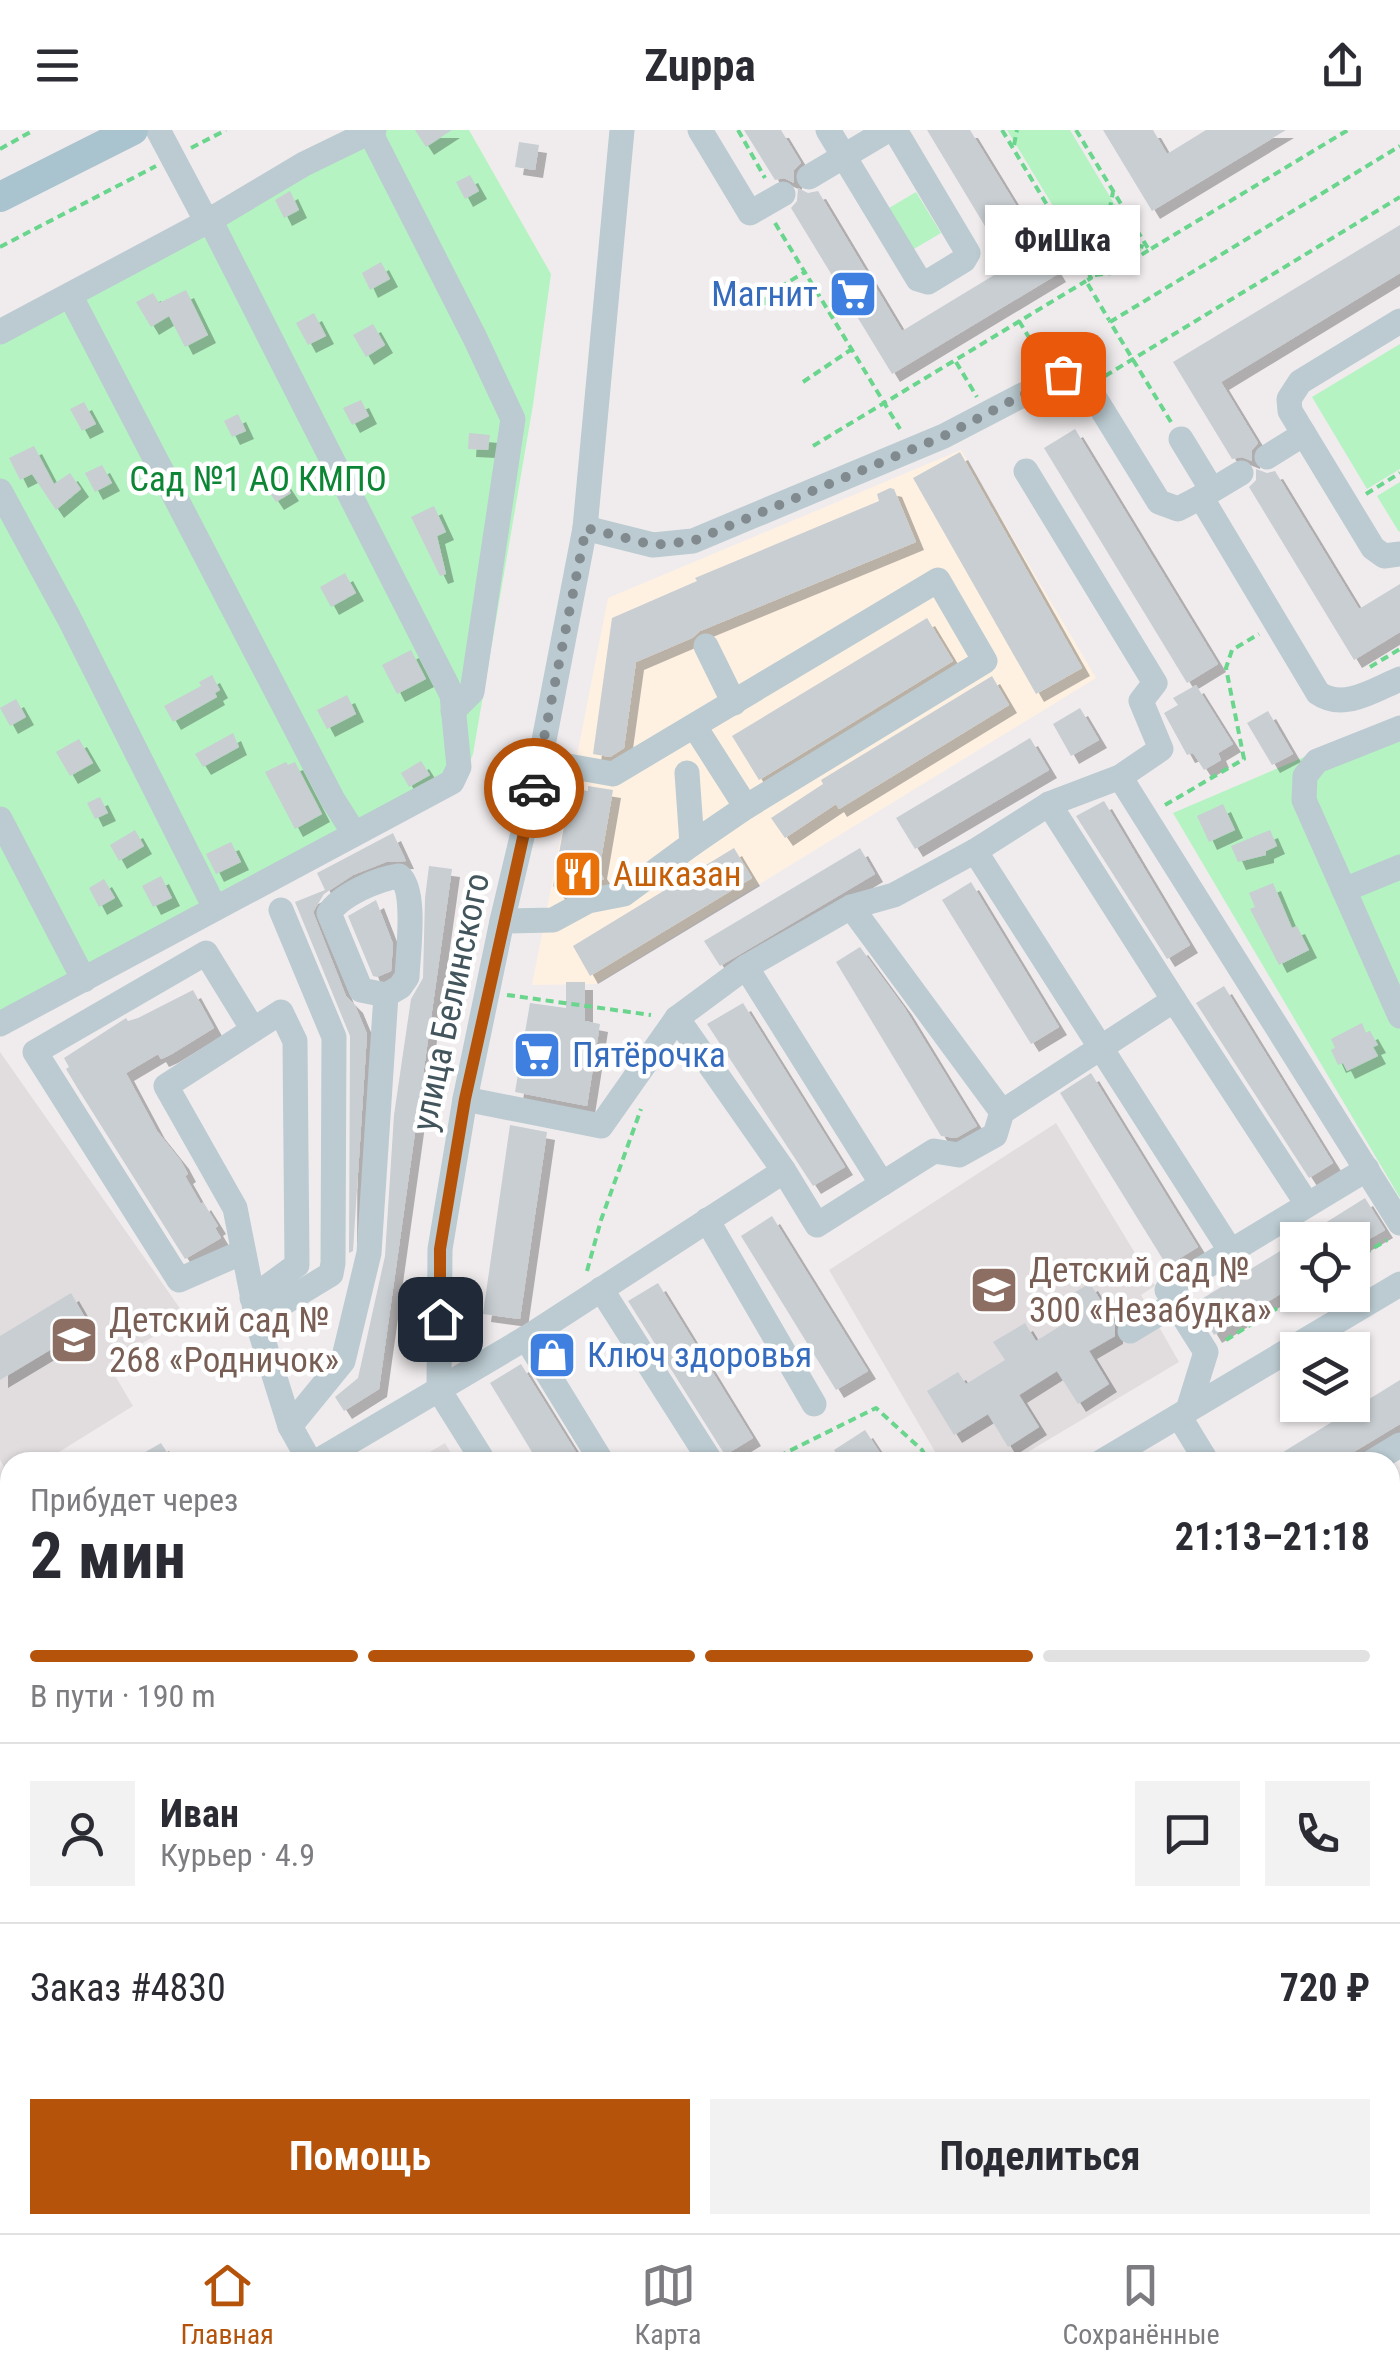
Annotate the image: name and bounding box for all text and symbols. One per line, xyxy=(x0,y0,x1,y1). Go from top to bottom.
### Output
icon: menu xyxy=(30,38,85,93)
icon: share xyxy=(1315,38,1370,93)
text: Zuppa xyxy=(644,39,756,92)
callout: ФиШка xyxy=(986,204,1140,274)
text: ФиШка xyxy=(1014,221,1111,259)
supermarket icon: Магнит xyxy=(827,268,879,320)
place label: Магнит xyxy=(711,274,818,315)
pin xyxy=(1021,332,1106,417)
icon: bag xyxy=(1036,347,1091,402)
park label: Сад №1 АО КМПО xyxy=(129,459,387,500)
courier xyxy=(484,738,584,838)
icon: car xyxy=(507,761,562,816)
restaurant icon: Ашказан xyxy=(552,848,604,900)
place label: Ашказан xyxy=(613,854,742,895)
street label: улица Белинского xyxy=(404,869,498,1135)
supermarket icon: Пятёрочка xyxy=(511,1029,563,1081)
place label: Пятёрочка xyxy=(572,1035,726,1076)
map controls xyxy=(1280,1222,1370,1422)
button: locate xyxy=(1280,1222,1370,1312)
place label: Детский сад № 300 «Незабудка» xyxy=(1029,1250,1272,1331)
school or university icon: Детский сад № 300 «Незабудка» xyxy=(968,1264,1020,1316)
pin xyxy=(398,1277,483,1362)
icon: home xyxy=(413,1292,468,1347)
place label: Детский сад № 268 «Родничок» xyxy=(109,1300,339,1381)
school or university icon: Детский сад № 268 «Родничок» xyxy=(48,1314,100,1366)
shop icon: Ключ здоровья xyxy=(526,1329,578,1381)
button: layers xyxy=(1280,1332,1370,1422)
place label: Ключ здоровья xyxy=(587,1335,812,1376)
text: Прибудет через xyxy=(30,1481,238,1519)
text: 21:13–21:18 xyxy=(1175,1515,1370,1559)
text: 2 мин xyxy=(30,1518,186,1594)
text: В пути · 190 m xyxy=(30,1677,216,1715)
button: person xyxy=(30,1781,135,1886)
button: chat xyxy=(1135,1781,1240,1886)
button: phone xyxy=(1265,1781,1370,1886)
text: Иван xyxy=(160,1792,239,1836)
text: Курьер · 4.9 xyxy=(160,1836,315,1874)
text: Заказ #4830 xyxy=(30,1966,226,2010)
text: 720 ₽ xyxy=(1280,1966,1370,2010)
button: Помощь xyxy=(30,2099,690,2214)
button: Поделиться xyxy=(710,2099,1370,2214)
tab: Главная xyxy=(180,2258,274,2351)
tab: Карта xyxy=(635,2258,702,2351)
tab: Сохранённые xyxy=(1062,2258,1220,2351)

